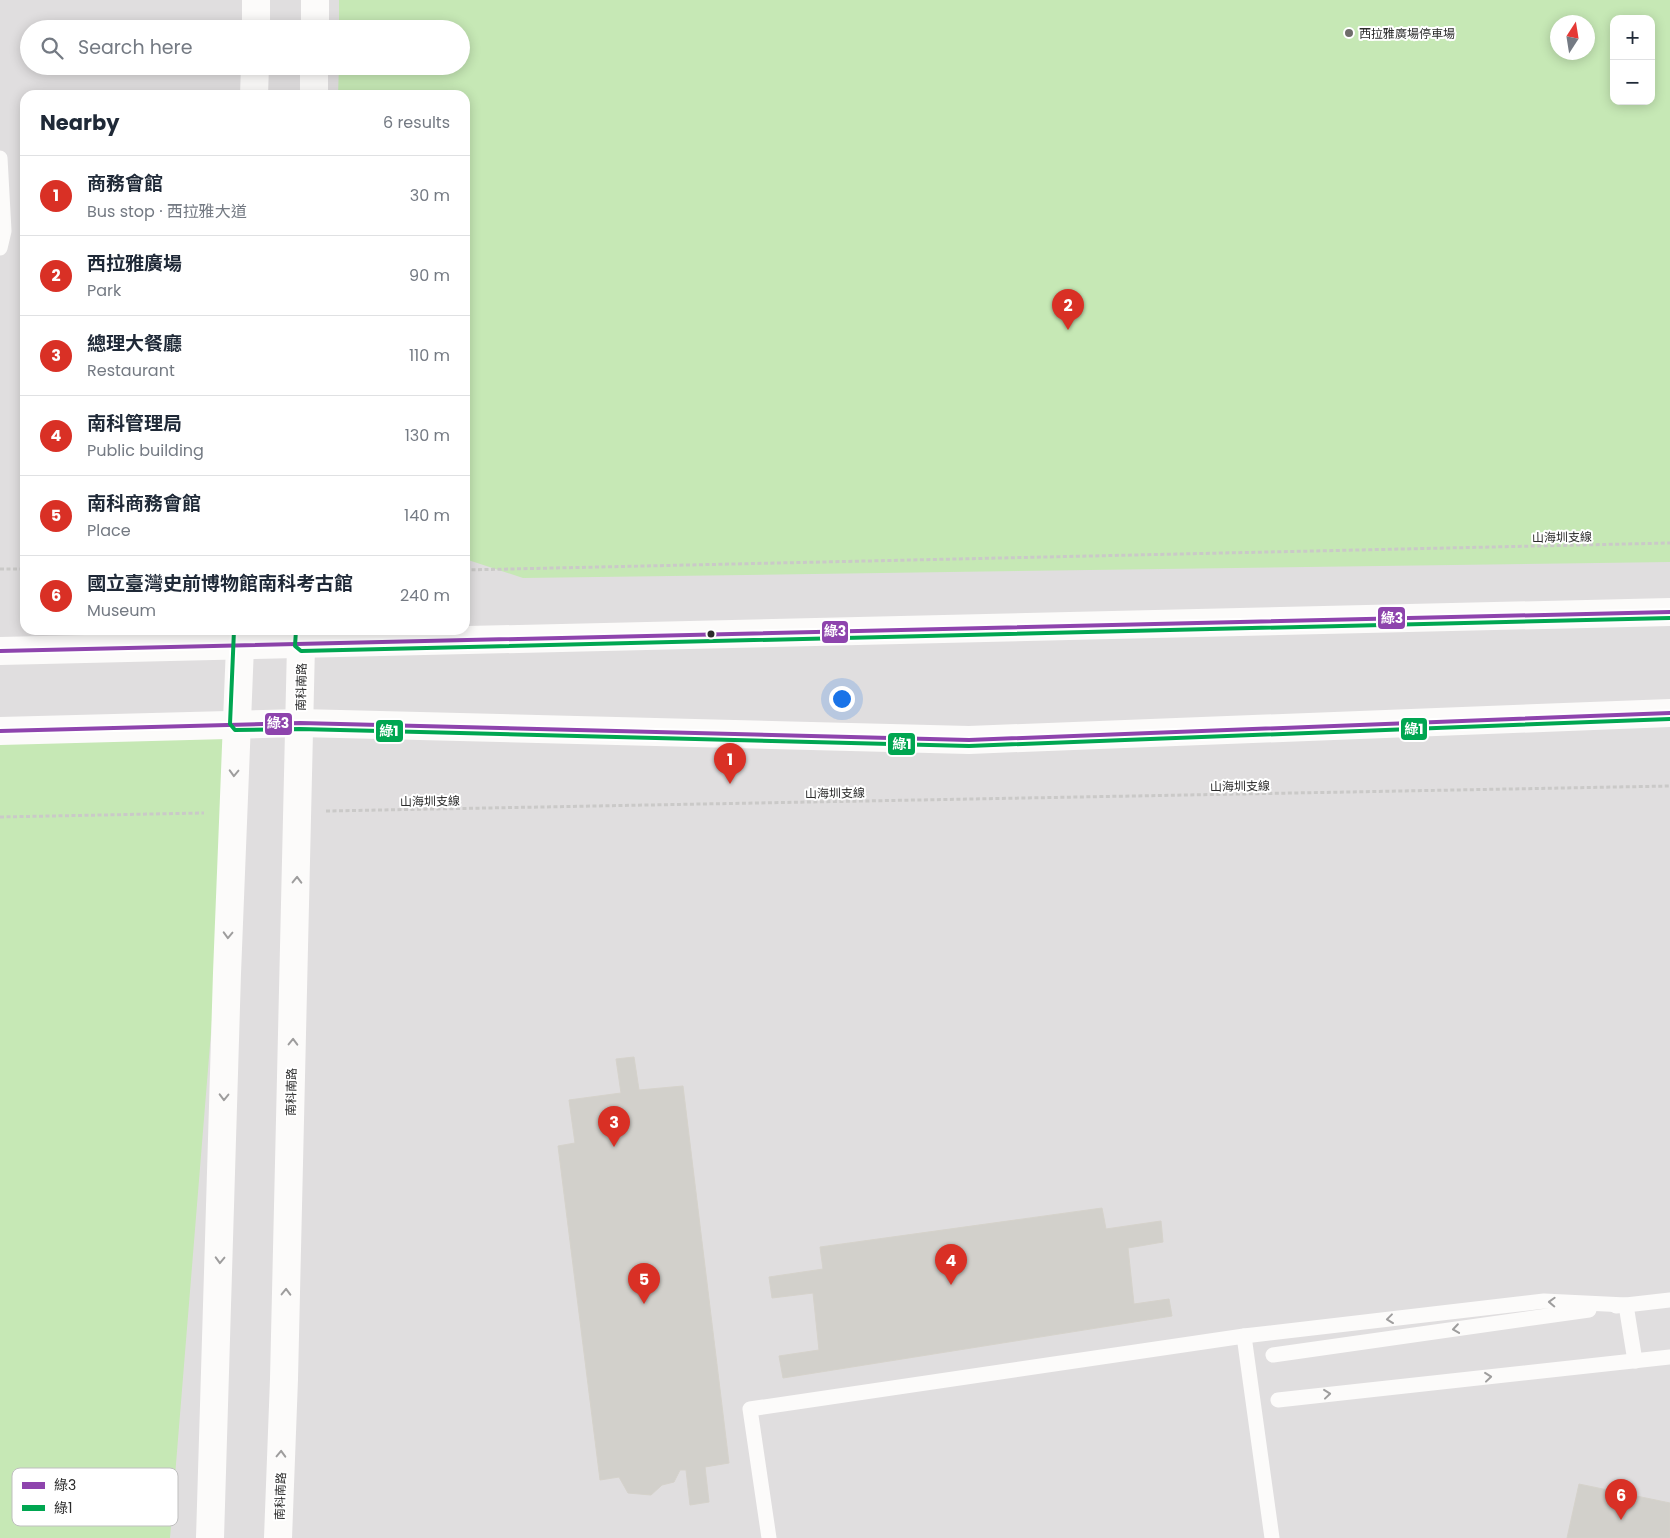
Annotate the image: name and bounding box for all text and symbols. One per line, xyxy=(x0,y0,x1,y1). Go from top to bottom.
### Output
north arrow xyxy=(1550,15,1595,60)
map controls xyxy=(1610,15,1655,105)
button: + xyxy=(1610,15,1655,60)
search box xyxy=(20,20,470,75)
place label: 西拉雅廣場停車場 xyxy=(1359,25,1455,42)
marker: 西拉雅廣場停車場 xyxy=(1343,27,1355,39)
icon: search xyxy=(38,34,66,62)
text: Search here xyxy=(78,34,192,61)
button: − xyxy=(1610,60,1655,105)
text: Nearby xyxy=(40,108,120,137)
text: 6 results xyxy=(383,111,450,134)
text: 商務會館 xyxy=(87,170,163,197)
text: 1 xyxy=(53,184,59,207)
text: 30 m xyxy=(410,184,450,207)
text: Bus stop · 西拉雅大道 xyxy=(87,200,247,223)
text: 西拉雅廣場 xyxy=(87,250,182,277)
text: 2 xyxy=(51,264,61,287)
text: 90 m xyxy=(409,264,450,287)
text: Park xyxy=(87,279,121,302)
pin: 2 xyxy=(1052,289,1084,330)
text: 總理大餐廳 xyxy=(87,330,182,357)
text: 3 xyxy=(51,344,61,367)
text: 110 m xyxy=(409,344,450,367)
text: Restaurant xyxy=(87,359,175,382)
text: 南科管理局 xyxy=(87,410,182,437)
text: 4 xyxy=(51,424,61,447)
text: 130 m xyxy=(405,424,450,447)
text: Public building xyxy=(87,439,204,462)
text: 南科商務會館 xyxy=(87,490,201,517)
text: 5 xyxy=(51,504,61,527)
text: 140 m xyxy=(404,504,450,527)
text: Place xyxy=(87,519,131,542)
street label: 山海圳支線 xyxy=(1532,528,1592,546)
text: 國立臺灣史前博物館南科考古館 xyxy=(87,570,353,597)
text: 6 xyxy=(51,584,61,607)
text: 240 m xyxy=(400,584,450,607)
text: Museum xyxy=(87,599,156,622)
line badge: 綠3 xyxy=(1377,606,1406,630)
text: 綠3 xyxy=(1381,608,1403,628)
line badge: 綠3 xyxy=(821,620,849,644)
text: 綠3 xyxy=(824,621,846,641)
unlabelled marker xyxy=(706,629,716,639)
street label: 南科南路 xyxy=(292,663,310,711)
your location xyxy=(829,686,855,712)
line badge: 綠3 xyxy=(264,712,293,736)
text: 綠3 xyxy=(267,713,289,733)
line badge: 綠1 xyxy=(1400,717,1428,741)
line badge: 綠1 xyxy=(375,719,404,743)
text: 綠1 xyxy=(1404,719,1424,739)
text: 綠1 xyxy=(379,721,399,741)
line badge: 綠1 xyxy=(887,732,916,756)
text: 綠1 xyxy=(892,734,912,754)
pin: 1 xyxy=(714,743,746,784)
one-way arrow xyxy=(229,769,240,777)
street label: 山海圳支線 xyxy=(1210,777,1270,795)
street label: 山海圳支線 xyxy=(805,784,865,802)
street label: 山海圳支線 xyxy=(400,792,460,810)
one-way arrow xyxy=(291,875,302,883)
one-way arrow xyxy=(223,931,234,939)
one-way arrow xyxy=(287,1038,298,1046)
street label: 南科南路 xyxy=(282,1068,300,1116)
one-way arrow xyxy=(219,1094,229,1102)
pin: 3 xyxy=(598,1106,630,1147)
pin: 4 xyxy=(935,1244,967,1285)
one-way arrow xyxy=(214,1256,225,1264)
pin: 5 xyxy=(628,1263,660,1304)
one-way arrow xyxy=(281,1288,292,1296)
one-way arrow xyxy=(1547,1297,1555,1307)
one-way arrow xyxy=(1386,1313,1394,1324)
one-way arrow xyxy=(1452,1323,1460,1334)
one-way arrow xyxy=(1484,1372,1492,1383)
one-way arrow xyxy=(1323,1389,1331,1400)
one-way arrow xyxy=(276,1450,287,1458)
legend xyxy=(12,1468,178,1526)
street label: 南科南路 xyxy=(271,1472,289,1520)
text: 綠3 xyxy=(54,1475,76,1495)
pin: 6 xyxy=(1605,1479,1637,1520)
text: 綠1 xyxy=(54,1498,72,1518)

